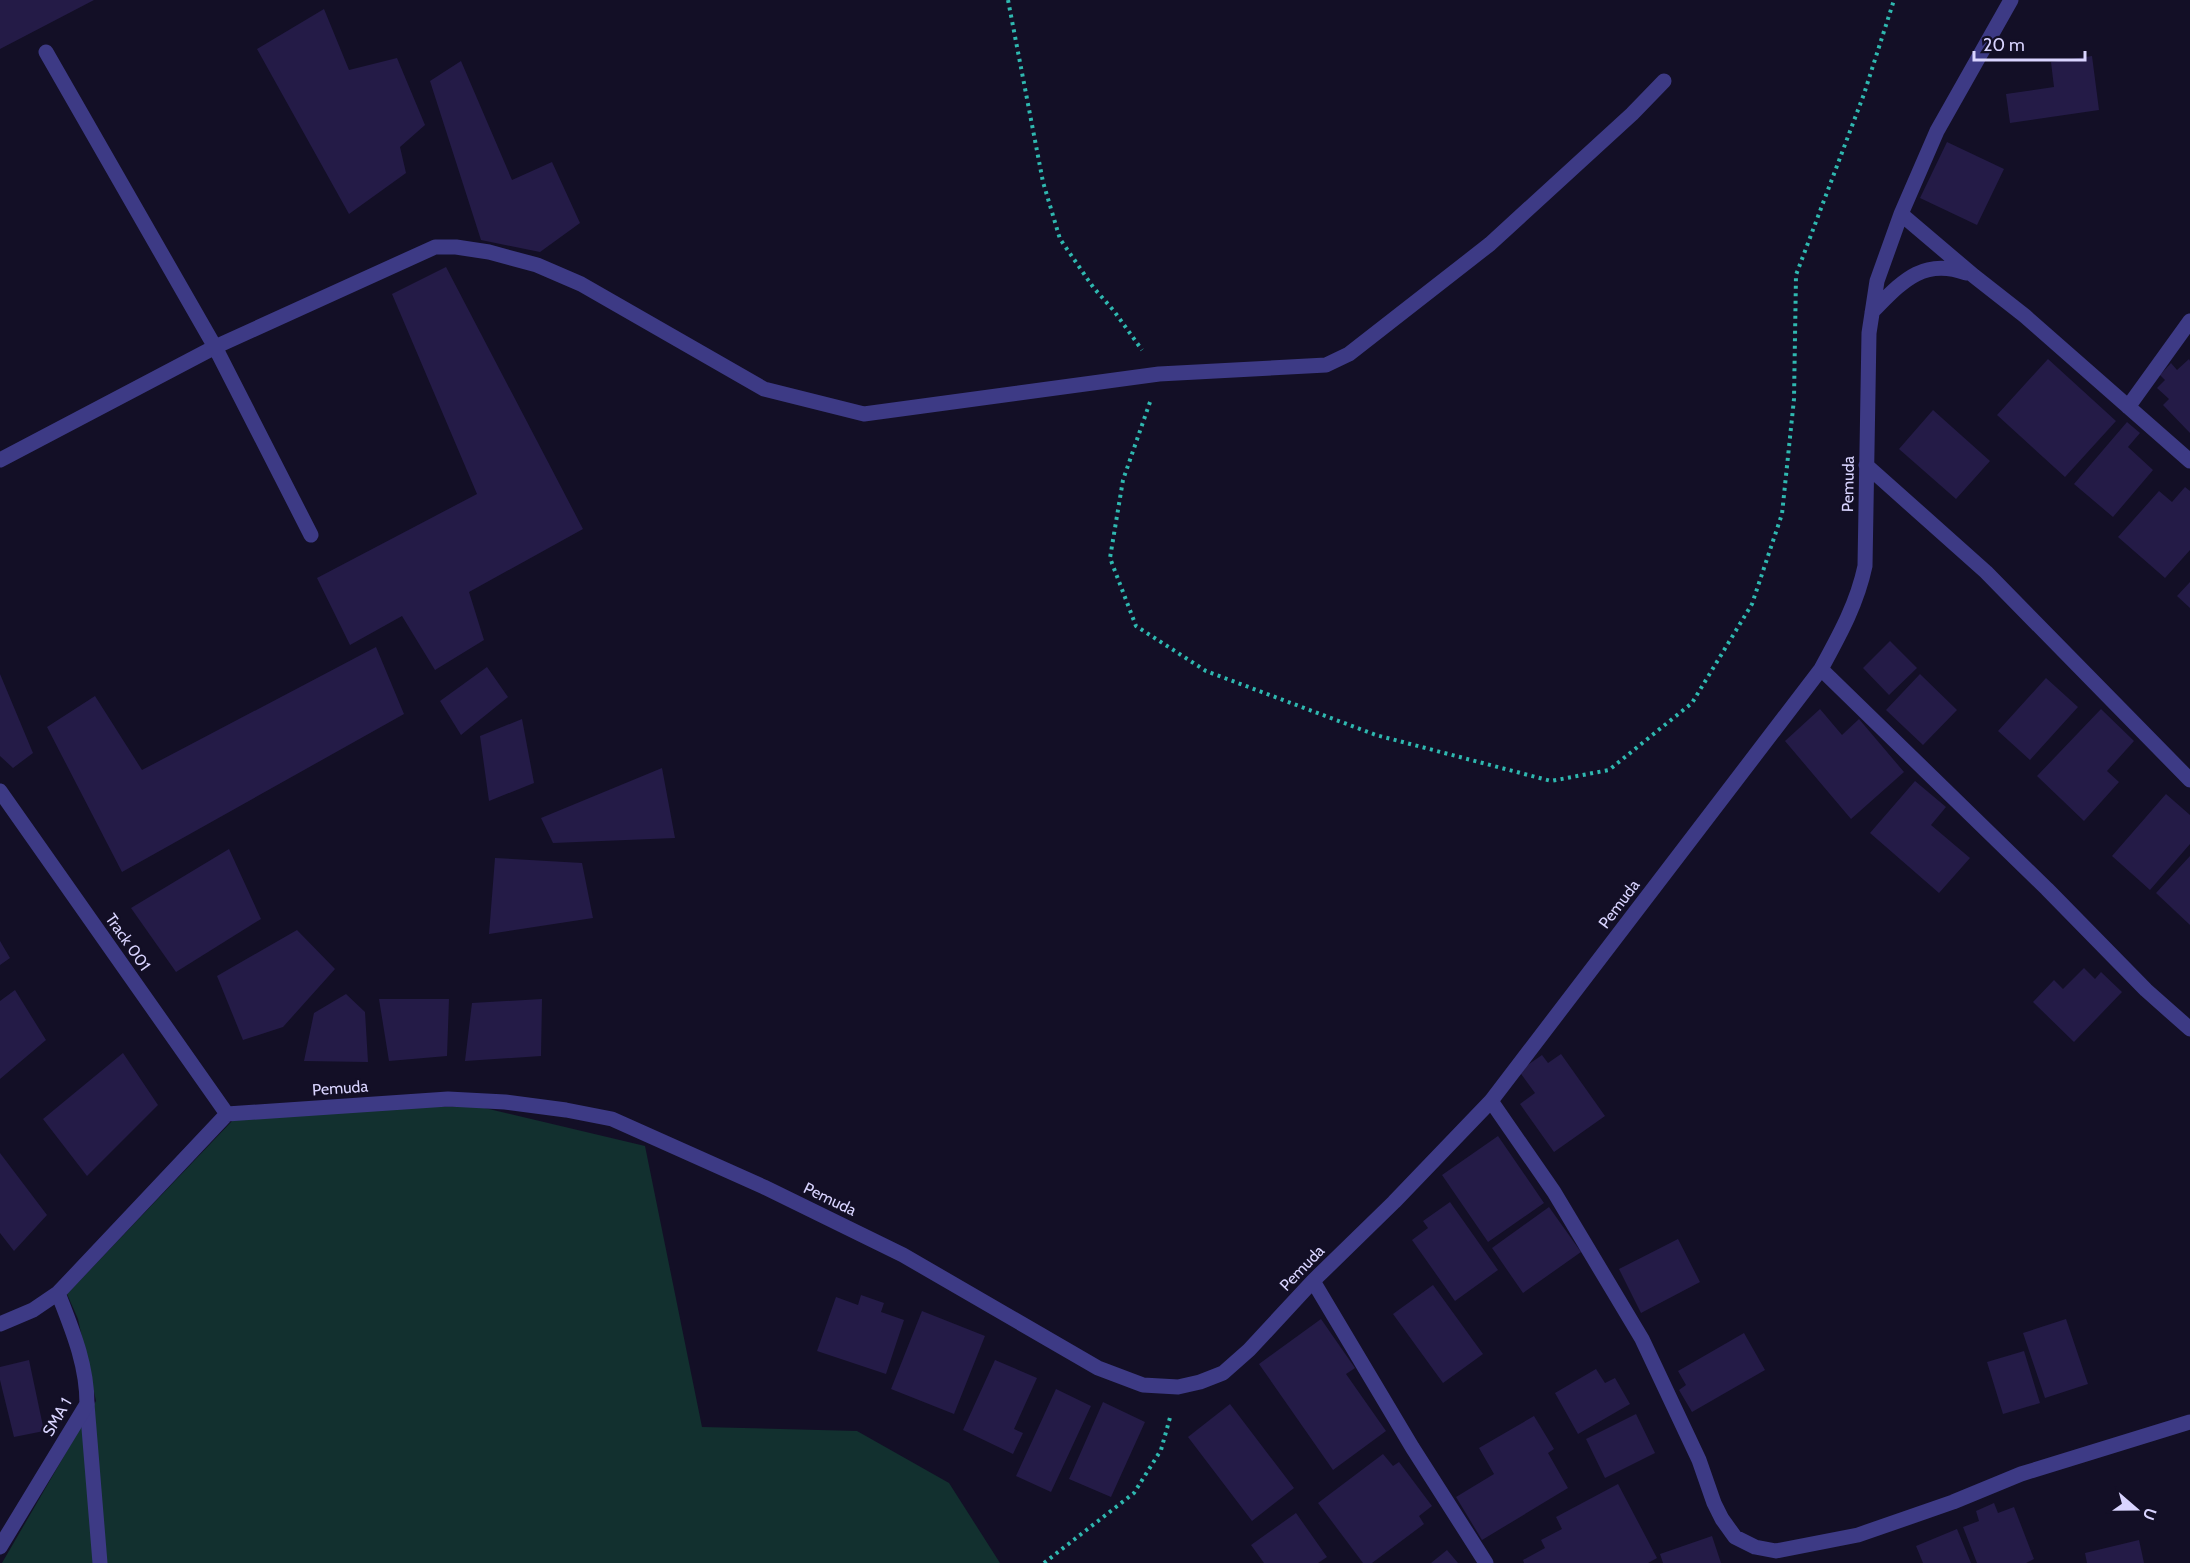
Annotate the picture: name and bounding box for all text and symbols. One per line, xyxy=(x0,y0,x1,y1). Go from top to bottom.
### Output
scale bar xyxy=(1974,24,2085,62)
text: 20 m xyxy=(1983,34,2025,56)
street label: Pemuda xyxy=(1838,455,1858,512)
street label: Pemuda xyxy=(1595,876,1644,932)
street label: Track 001 xyxy=(101,910,155,974)
street label: Pemuda xyxy=(311,1077,369,1099)
street label: Pemuda xyxy=(801,1178,860,1220)
street label: Pemuda xyxy=(1276,1241,1329,1295)
street label: SMA 1 xyxy=(39,1394,75,1440)
north arrow xyxy=(2106,1479,2166,1539)
text: U xyxy=(2139,1505,2161,1523)

